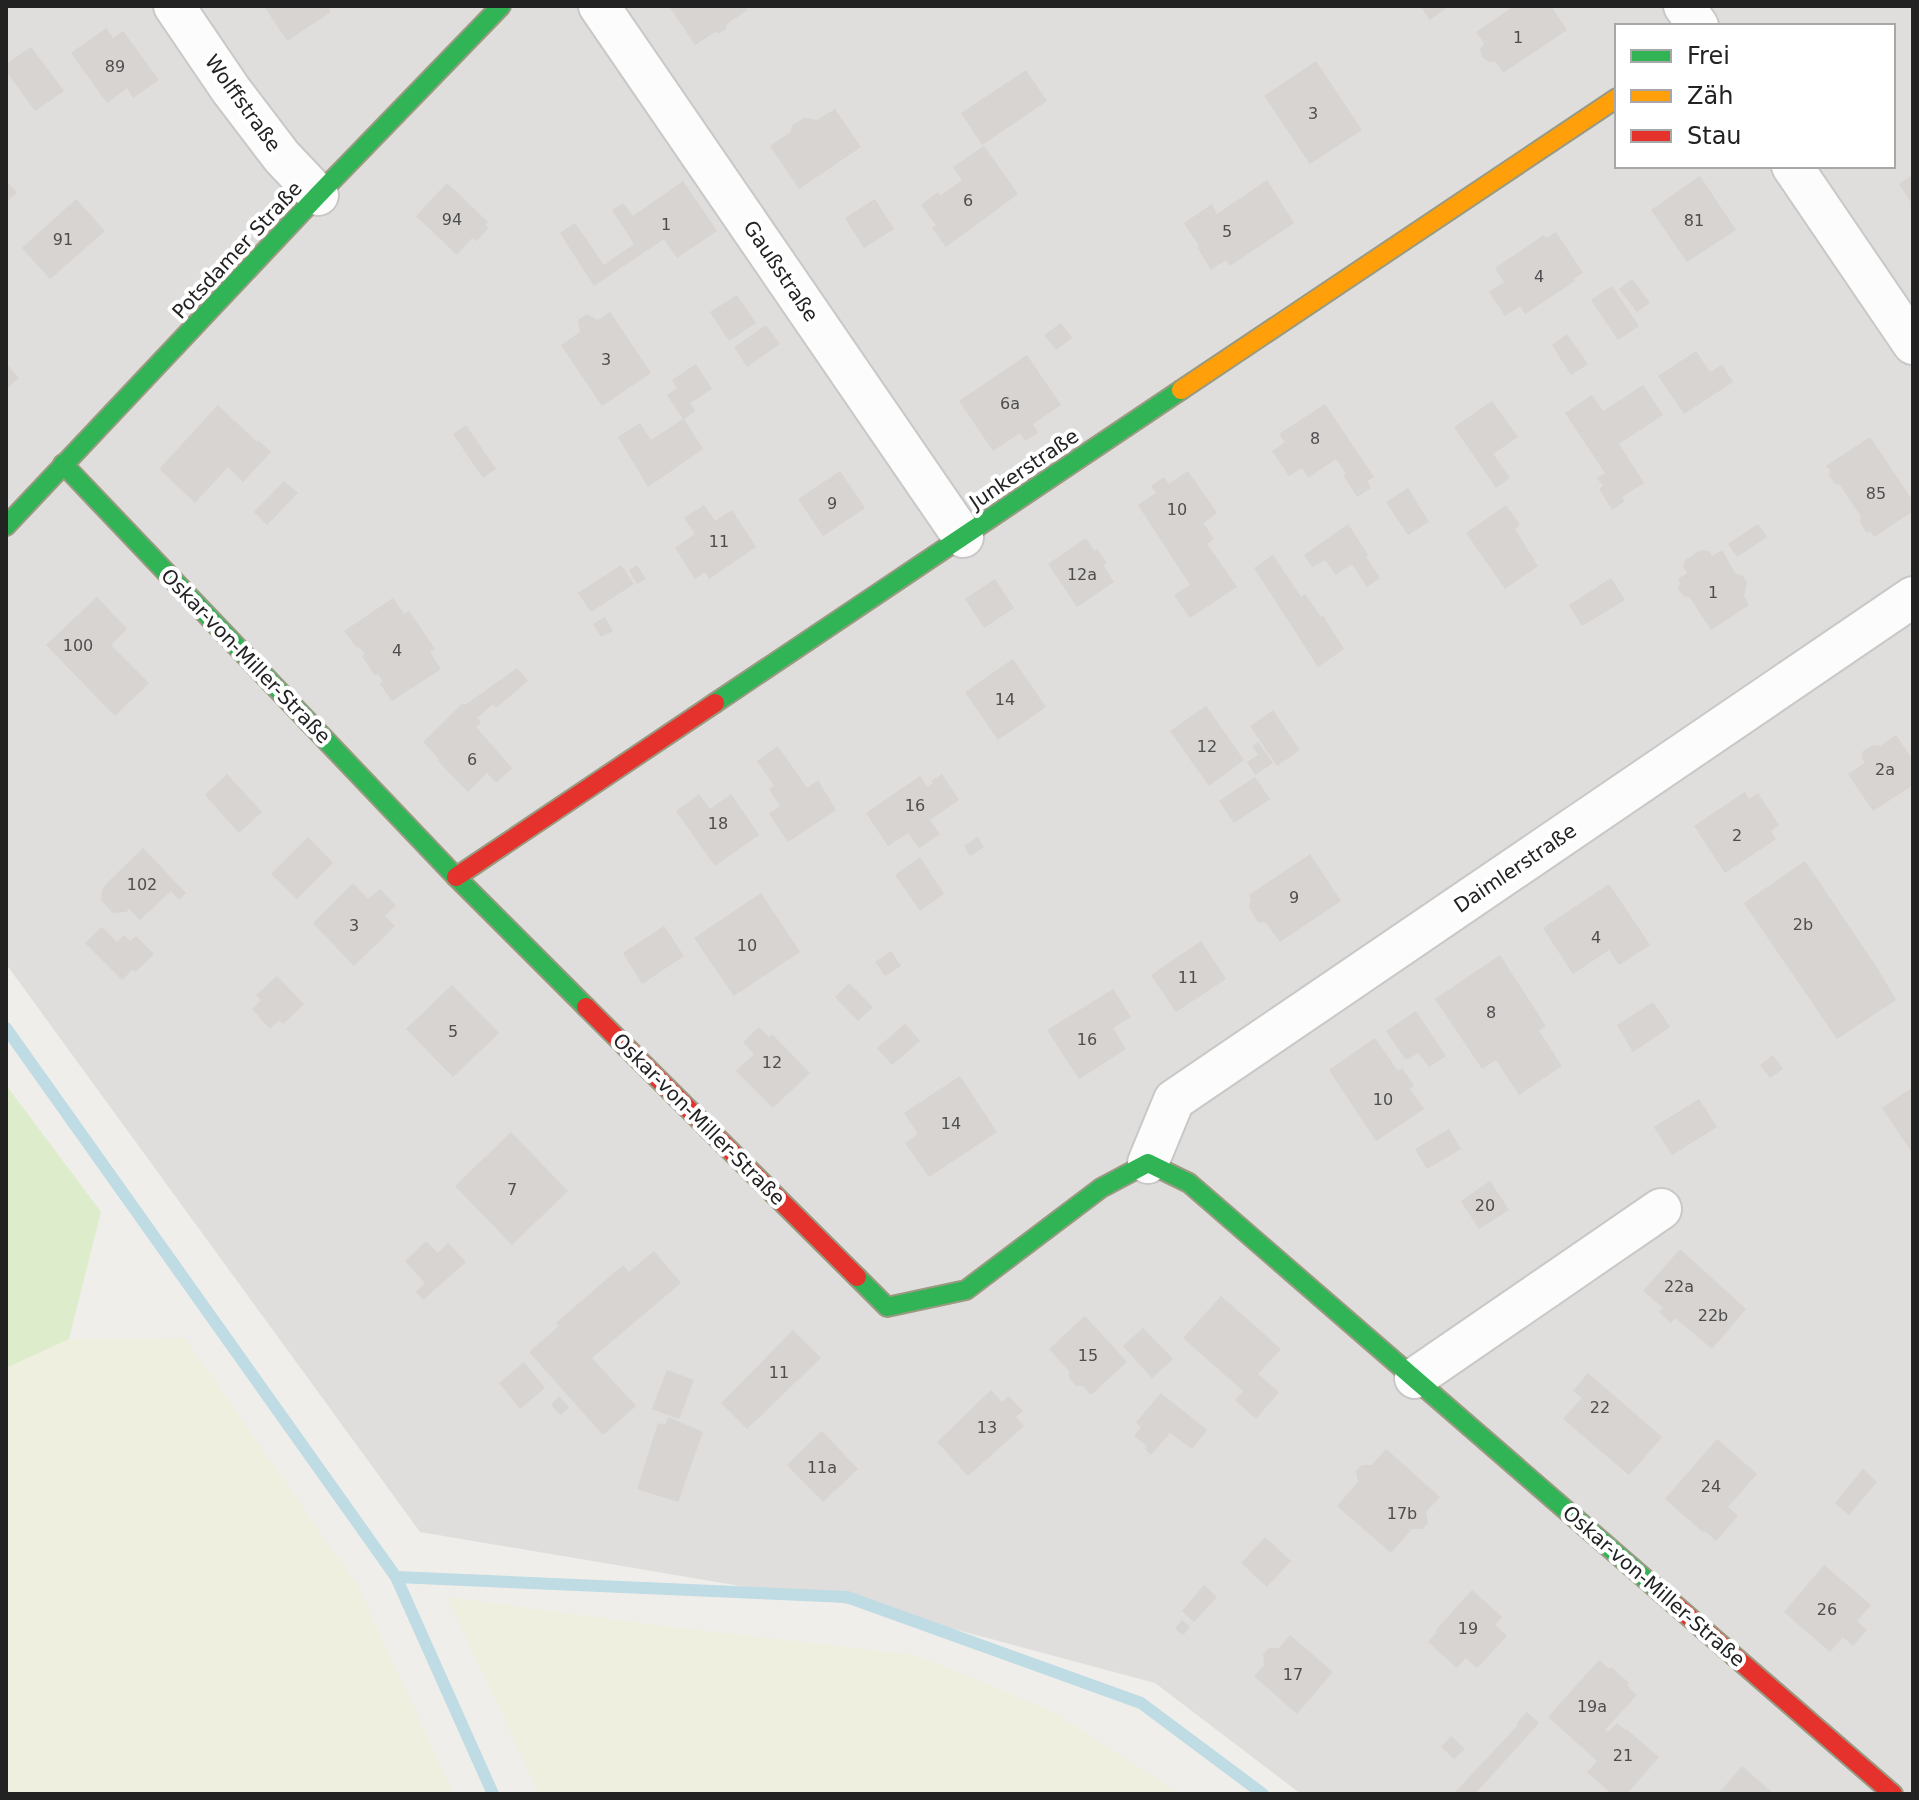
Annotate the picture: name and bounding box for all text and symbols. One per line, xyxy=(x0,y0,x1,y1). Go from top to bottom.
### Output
legend xyxy=(1615,24,1895,168)
house number: 1 xyxy=(1513,28,1523,47)
text: Frei xyxy=(1687,42,1730,70)
street label: Wolffstraße xyxy=(200,50,286,156)
house number: 89 xyxy=(105,57,125,76)
text: Zäh xyxy=(1687,82,1733,110)
house number: 3 xyxy=(1308,104,1318,123)
text: Stau xyxy=(1687,122,1742,150)
street label: Potsdamer Straße xyxy=(167,176,307,324)
house number: 6 xyxy=(963,191,973,210)
house number: 94 xyxy=(442,210,462,229)
house number: 81 xyxy=(1684,211,1704,230)
house number: 1 xyxy=(661,215,671,234)
street label: Gaußstraße xyxy=(738,216,824,326)
house number: 5 xyxy=(1222,222,1232,241)
house number: 91 xyxy=(53,230,73,249)
house number: 4 xyxy=(1534,267,1544,286)
house number: 3 xyxy=(601,350,611,369)
house number: 6a xyxy=(1000,394,1020,413)
street label: Junkerstraße xyxy=(963,424,1083,515)
house number: 8 xyxy=(1310,429,1320,448)
house number: 85 xyxy=(1866,484,1886,503)
house number: 9 xyxy=(827,494,837,513)
house number: 10 xyxy=(1167,500,1187,519)
house number: 11 xyxy=(709,532,729,551)
street label: Oskar-von-Miller-Straße xyxy=(156,564,336,748)
house number: 12a xyxy=(1067,565,1097,584)
house number: 1 xyxy=(1708,583,1718,602)
house number: 100 xyxy=(63,636,93,655)
house number: 4 xyxy=(392,641,402,660)
house number: 14 xyxy=(995,690,1015,709)
house number: 12 xyxy=(1197,737,1217,756)
house number: 6 xyxy=(467,750,477,769)
house number: 2a xyxy=(1875,760,1895,779)
house number: 16 xyxy=(905,796,925,815)
house number: 18 xyxy=(708,814,728,833)
street label: Daimlerstraße xyxy=(1449,818,1581,918)
house number: 2 xyxy=(1732,826,1742,845)
house number: 102 xyxy=(127,875,157,894)
house number: 9 xyxy=(1289,888,1299,907)
house number: 2b xyxy=(1793,915,1813,934)
house number: 3 xyxy=(349,916,359,935)
house number: 4 xyxy=(1591,928,1601,947)
house number: 10 xyxy=(737,936,757,955)
house number: 11 xyxy=(1178,968,1198,987)
house number: 8 xyxy=(1486,1003,1496,1022)
house number: 5 xyxy=(448,1022,458,1041)
street label: Oskar-von-Miller-Straße xyxy=(608,1028,790,1210)
house number: 16 xyxy=(1077,1030,1097,1049)
house number: 12 xyxy=(762,1053,782,1072)
house number: 10 xyxy=(1373,1090,1393,1109)
house number: 14 xyxy=(941,1114,961,1133)
house number: 7 xyxy=(507,1180,517,1199)
house number: 20 xyxy=(1475,1196,1495,1215)
house number: 22a xyxy=(1664,1277,1694,1296)
house number: 22b xyxy=(1698,1306,1728,1325)
house number: 15 xyxy=(1078,1346,1098,1365)
house number: 11 xyxy=(769,1363,789,1382)
house number: 22 xyxy=(1590,1398,1610,1417)
house number: 13 xyxy=(977,1418,997,1437)
house number: 11a xyxy=(807,1458,837,1477)
house number: 24 xyxy=(1701,1477,1721,1496)
street label: Oskar-von-Miller-Straße xyxy=(1558,1500,1750,1672)
house number: 17b xyxy=(1387,1504,1417,1523)
house number: 26 xyxy=(1817,1600,1837,1619)
house number: 19 xyxy=(1458,1619,1478,1638)
house number: 17 xyxy=(1283,1665,1303,1684)
house number: 19a xyxy=(1577,1697,1607,1716)
house number: 21 xyxy=(1613,1746,1633,1765)

